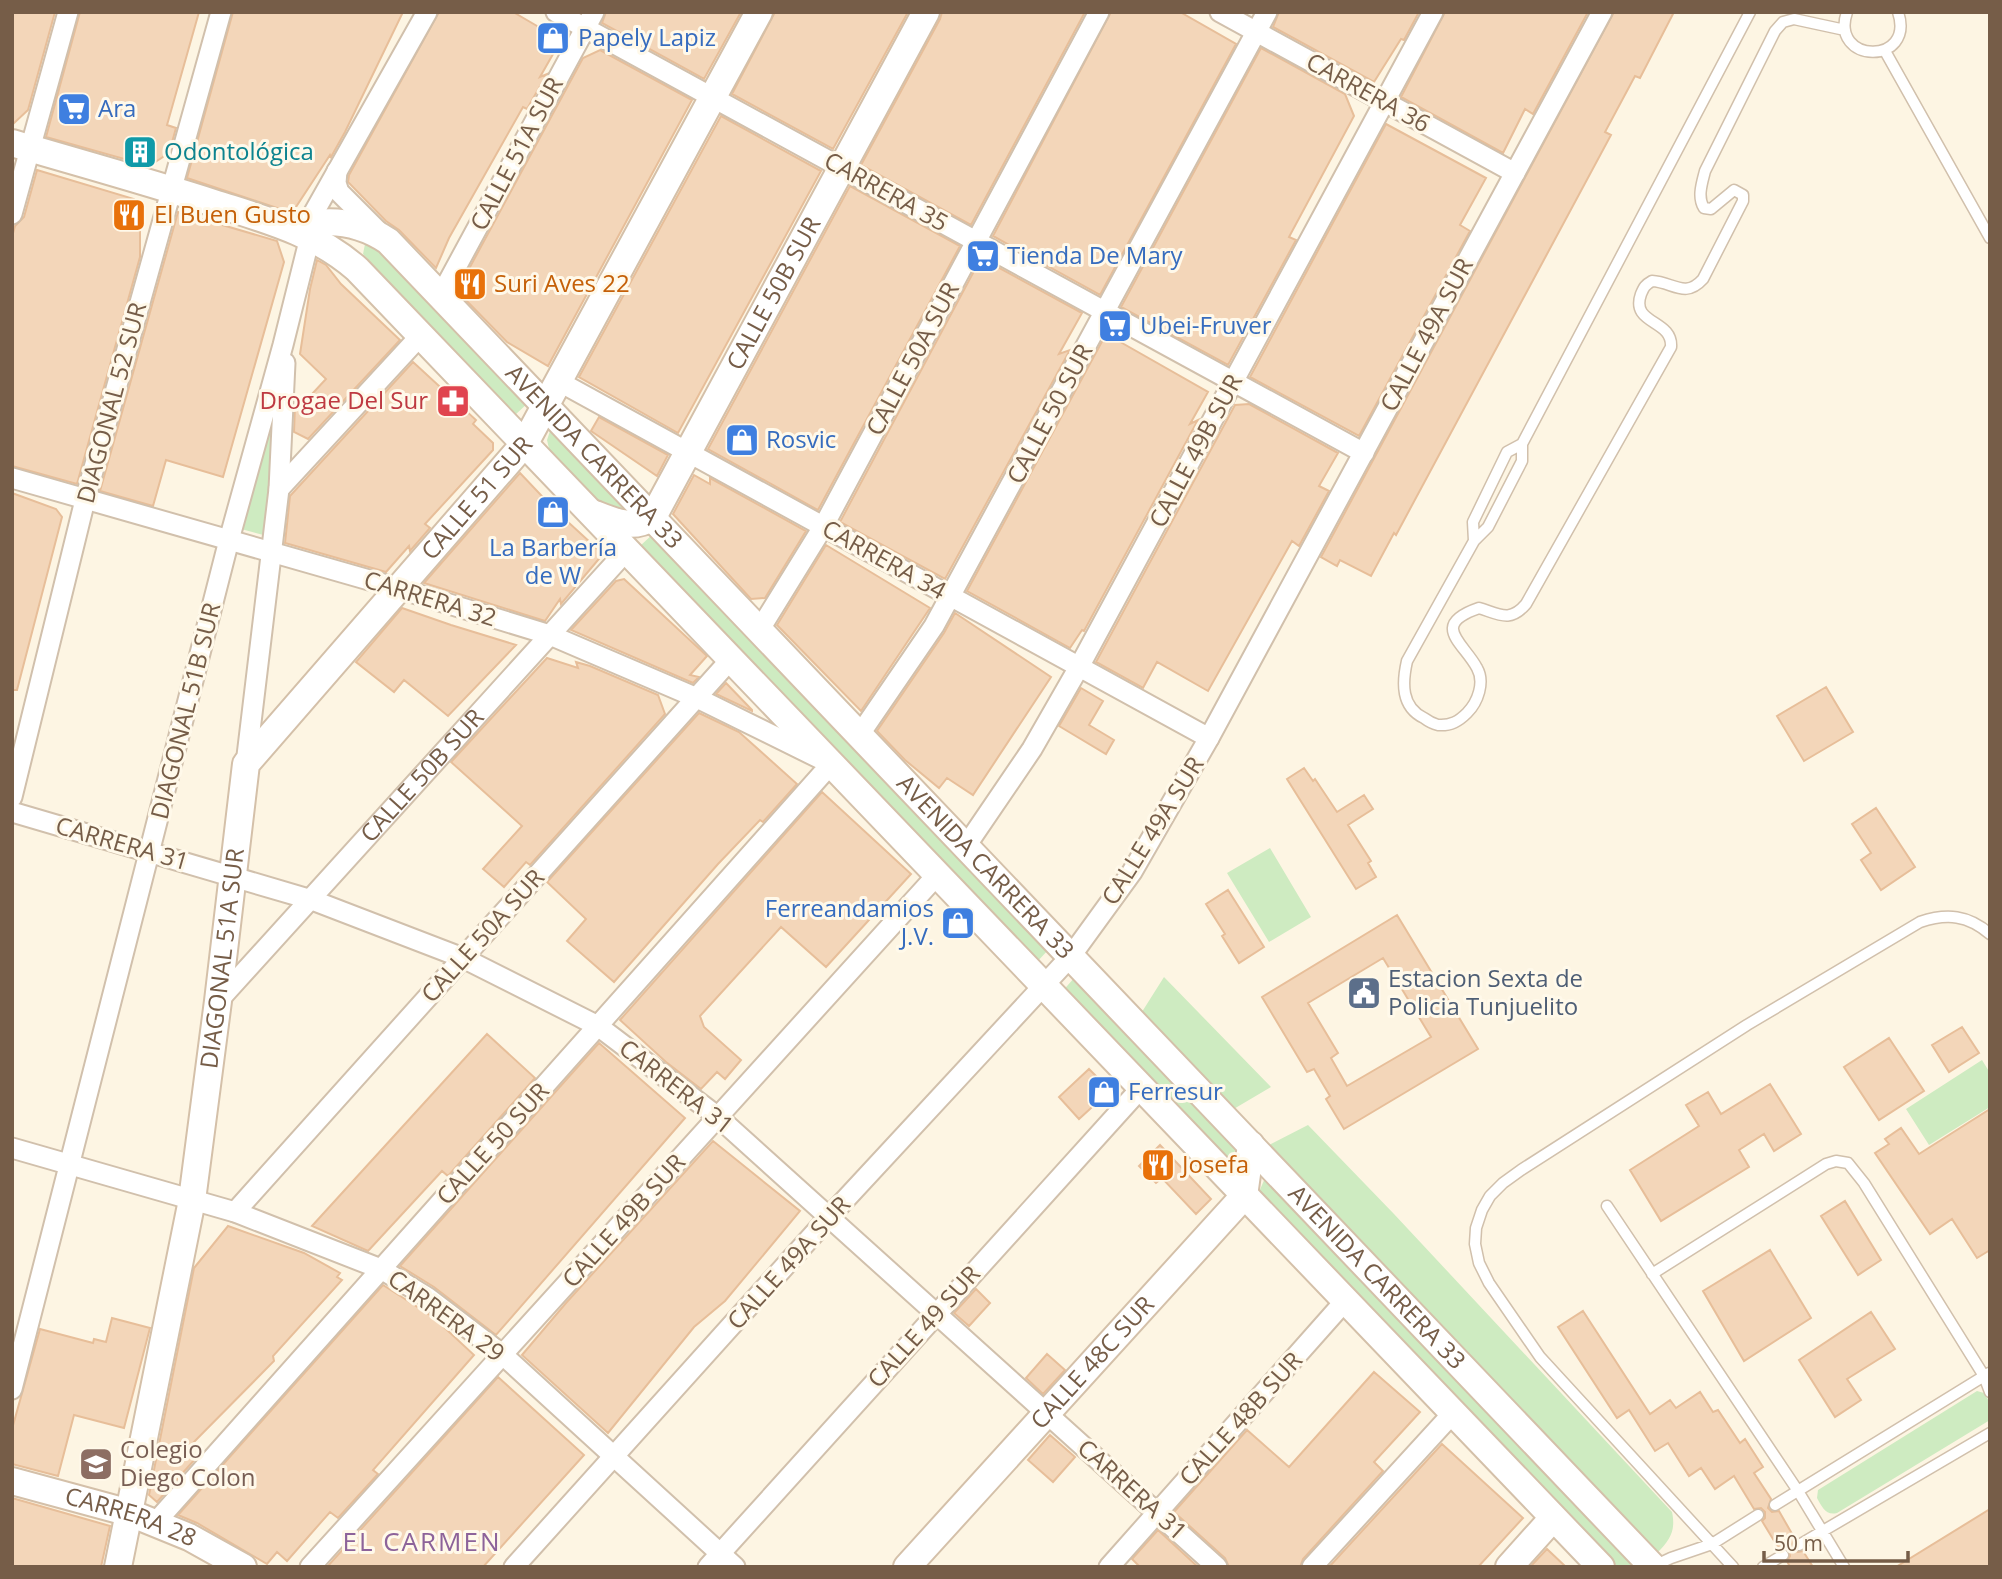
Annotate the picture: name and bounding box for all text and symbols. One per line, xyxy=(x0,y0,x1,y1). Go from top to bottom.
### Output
shop icon: Papely Lapiz xyxy=(534,19,572,57)
place label: Papely Lapiz xyxy=(578,20,716,53)
street label: CARRERA 36 xyxy=(1301,44,1437,139)
street label: CALLE 51A SUR xyxy=(461,71,570,236)
supermarket icon: Ara xyxy=(55,90,93,128)
place label: Ara xyxy=(98,91,136,124)
building icon: Odontológica xyxy=(121,133,159,171)
place label: Odontológica xyxy=(164,134,314,167)
street label: CARRERA 35 xyxy=(819,143,955,238)
restaurant icon: El Buen Gusto xyxy=(110,196,148,234)
place label: El Buen Gusto xyxy=(154,197,311,230)
street label: CALLE 50B SUR xyxy=(718,210,827,375)
supermarket icon: Tienda De Mary xyxy=(964,237,1002,275)
place label: Tienda De Mary xyxy=(1007,238,1184,271)
street label: CALLE 49A SUR xyxy=(1371,252,1480,417)
restaurant icon: Suri Aves 22 xyxy=(451,265,489,303)
place label: Suri Aves 22 xyxy=(494,266,630,299)
street label: CALLE 50A SUR xyxy=(857,276,966,441)
street label: DIAGONAL 52 SUR xyxy=(68,298,153,507)
supermarket icon: Ubei-Fruver xyxy=(1096,307,1134,345)
place label: Ubei-Fruver xyxy=(1140,308,1272,341)
street label: CALLE 50 SUR xyxy=(998,337,1099,489)
street label: AVENIDA CARRERA 33 xyxy=(499,356,691,555)
street label: CALLE 49B SUR xyxy=(1140,368,1249,533)
pharmacy icon: Drogae Del Sur xyxy=(434,382,472,420)
place label: Drogae Del Sur xyxy=(259,383,428,416)
shop icon: Rosvic xyxy=(723,421,761,459)
place label: Rosvic xyxy=(766,422,836,455)
street label: CALLE 51 SUR xyxy=(413,428,539,566)
shop icon: La Barbería de W xyxy=(534,493,572,531)
street label: CARRERA 34 xyxy=(817,511,953,606)
place label: La Barbería de W xyxy=(489,530,617,591)
street label: CARRERA 32 xyxy=(360,562,501,633)
street label: DIAGONAL 51B SUR xyxy=(142,599,227,822)
street label: CALLE 50B SUR xyxy=(352,701,490,849)
street label: CALLE 49A SUR xyxy=(1093,750,1211,911)
street label: AVENIDA CARRERA 33 xyxy=(890,767,1082,966)
street label: CARRERA 31 xyxy=(52,808,193,877)
street label: DIAGONAL 51A SUR xyxy=(191,846,251,1070)
street label: CALLE 50A SUR xyxy=(413,861,551,1009)
place label: Ferreandamios J.V. xyxy=(765,891,934,952)
shop icon: Ferreandamios J.V. xyxy=(939,904,977,942)
place label: Estacion Sexta de Policia Tunjuelito xyxy=(1388,961,1583,1022)
public building icon: Estacion Sexta de Policia Tunjuelito xyxy=(1345,974,1383,1012)
street label: CARRERA 31 xyxy=(613,1031,741,1141)
shop icon: Ferresur xyxy=(1085,1073,1123,1111)
place label: Ferresur xyxy=(1128,1074,1223,1107)
street label: CALLE 50 SUR xyxy=(428,1075,556,1211)
street label: CALLE 49B SUR xyxy=(554,1146,692,1294)
restaurant icon: Josefa xyxy=(1139,1146,1177,1184)
place label: Josefa xyxy=(1180,1147,1249,1180)
street label: AVENIDA CARRERA 33 xyxy=(1282,1177,1474,1376)
street label: CALLE 49A SUR xyxy=(719,1188,857,1336)
street label: CALLE 49 SUR xyxy=(859,1258,987,1394)
street label: CARRERA 29 xyxy=(382,1261,512,1368)
street label: CALLE 48C SUR xyxy=(1022,1288,1161,1435)
street label: CALLE 48B SUR xyxy=(1171,1344,1309,1492)
street label: CARRERA 31 xyxy=(1071,1431,1195,1547)
place label: Colegio Diego Colon xyxy=(120,1432,255,1493)
school or university icon: Colegio Diego Colon xyxy=(77,1445,115,1483)
street label: CARRERA 28 xyxy=(62,1478,202,1553)
scale bar xyxy=(1764,1520,1908,1564)
district label: EL CARMEN xyxy=(342,1523,502,1559)
text: 50 m xyxy=(1774,1529,1823,1557)

